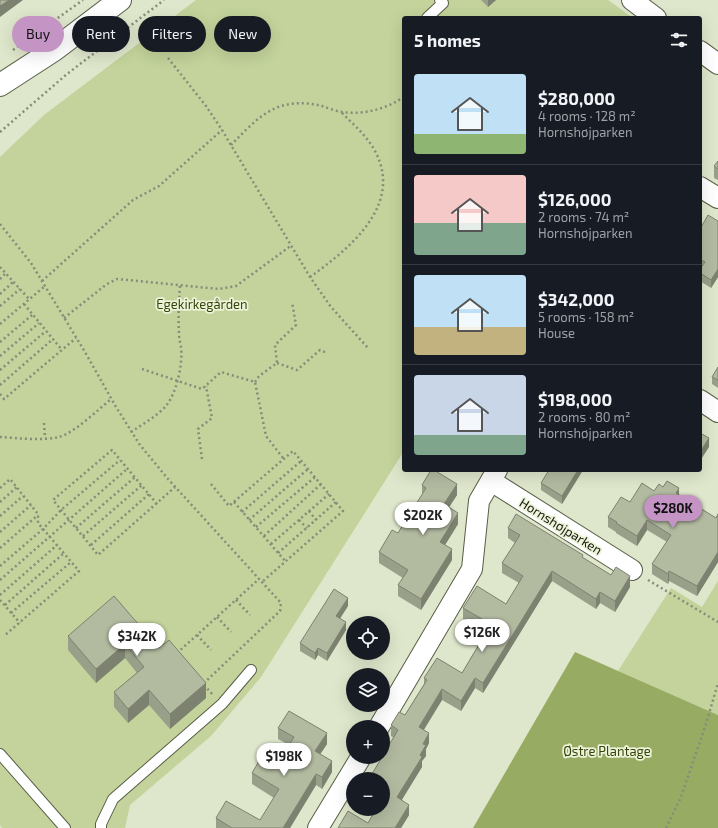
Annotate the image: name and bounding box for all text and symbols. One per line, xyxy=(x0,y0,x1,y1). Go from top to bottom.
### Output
chip: Buy xyxy=(12,16,64,52)
chip: Rent xyxy=(72,16,130,52)
chip: Filters xyxy=(138,16,206,52)
chip: New xyxy=(214,16,271,52)
icon: filters xyxy=(668,29,690,51)
text: 5 homes xyxy=(414,30,481,50)
text: $280,000 xyxy=(538,88,615,108)
icon: home xyxy=(446,90,494,138)
text: 4 rooms · 128 m² xyxy=(538,108,636,124)
text: Hornshøjparken xyxy=(538,124,632,140)
text: $126,000 xyxy=(538,189,611,209)
icon: home xyxy=(446,191,494,239)
text: 2 rooms · 74 m² xyxy=(538,209,629,225)
text: Hornshøjparken xyxy=(538,225,632,241)
text: $342,000 xyxy=(538,289,615,309)
icon: home xyxy=(446,291,494,339)
park label: Egekirkegården xyxy=(156,296,248,312)
text: 5 rooms · 158 m² xyxy=(538,309,634,325)
text: House xyxy=(538,325,575,341)
text: $198,000 xyxy=(538,389,612,409)
icon: home xyxy=(446,391,494,439)
text: 2 rooms · 80 m² xyxy=(538,409,630,425)
text: Hornshøjparken xyxy=(538,425,632,441)
street label: Hornshøjparken xyxy=(517,494,605,558)
pin: $280K xyxy=(645,495,701,529)
text: $280K xyxy=(653,500,693,516)
pin: $202K xyxy=(395,502,451,536)
text: $202K xyxy=(403,507,443,523)
map controls xyxy=(346,616,390,816)
button: locate xyxy=(346,616,390,660)
pin: $126K xyxy=(454,619,510,653)
pin: $342K xyxy=(109,623,165,657)
text: $126K xyxy=(464,624,500,640)
text: $342K xyxy=(118,628,157,644)
button: layers xyxy=(346,668,390,712)
button: + xyxy=(346,720,390,764)
pin: $198K xyxy=(256,743,312,777)
park label: Østre Plantage xyxy=(563,743,651,759)
text: $198K xyxy=(265,748,303,764)
button: − xyxy=(346,772,390,816)

